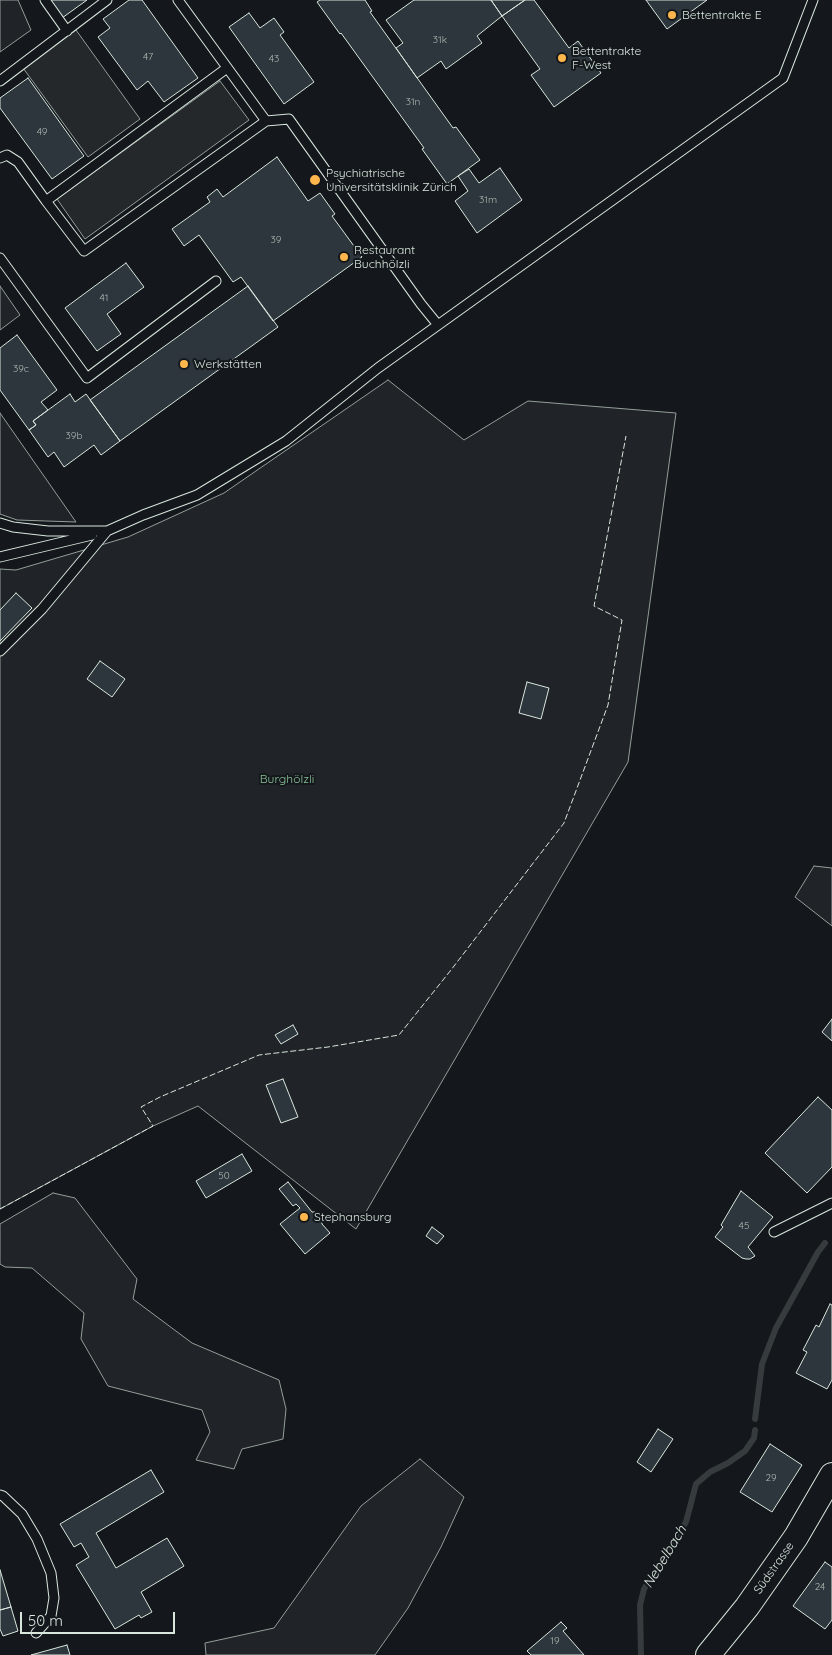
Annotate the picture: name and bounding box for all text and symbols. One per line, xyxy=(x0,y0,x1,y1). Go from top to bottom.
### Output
place label: Bettentrakte E xyxy=(682,8,761,22)
marker: Bettentrakte E xyxy=(666,9,678,21)
house number: 31k xyxy=(433,34,447,46)
place label: Bettentrakte F-West xyxy=(572,44,641,72)
house number: 47 xyxy=(143,51,153,63)
marker: Bettentrakte F-West xyxy=(556,52,568,64)
house number: 43 xyxy=(269,53,279,65)
house number: 31n xyxy=(406,96,420,108)
house number: 49 xyxy=(37,126,47,138)
place label: Psychiatrische Universitätsklinik Zürich xyxy=(326,166,457,194)
marker: Psychiatrische Universitätsklinik Zürich xyxy=(308,173,322,187)
house number: 31m xyxy=(479,194,497,206)
house number: 39 xyxy=(271,234,281,246)
place label: Restaurant Buchhölzli xyxy=(354,243,415,271)
marker: Restaurant Buchhölzli xyxy=(338,251,350,263)
house number: 41 xyxy=(100,292,108,304)
place label: Werkstätten xyxy=(194,357,262,371)
marker: Werkstätten xyxy=(178,358,190,370)
house number: 39c xyxy=(13,363,29,375)
house number: 39b xyxy=(66,430,82,442)
park label: Burghölzli xyxy=(260,772,314,786)
house number: 50 xyxy=(218,1170,230,1182)
place label: Stephansburg xyxy=(314,1210,391,1224)
marker: Stephansburg xyxy=(298,1211,310,1223)
house number: 45 xyxy=(739,1220,749,1232)
house number: 29 xyxy=(765,1472,777,1484)
water label: Nebelbach xyxy=(640,1523,690,1591)
street label: Südstrasse xyxy=(751,1539,797,1597)
house number: 24 xyxy=(815,1581,825,1593)
scale bar xyxy=(22,1602,178,1634)
text: 50 m xyxy=(28,1611,63,1630)
house number: 19 xyxy=(550,1635,560,1647)

